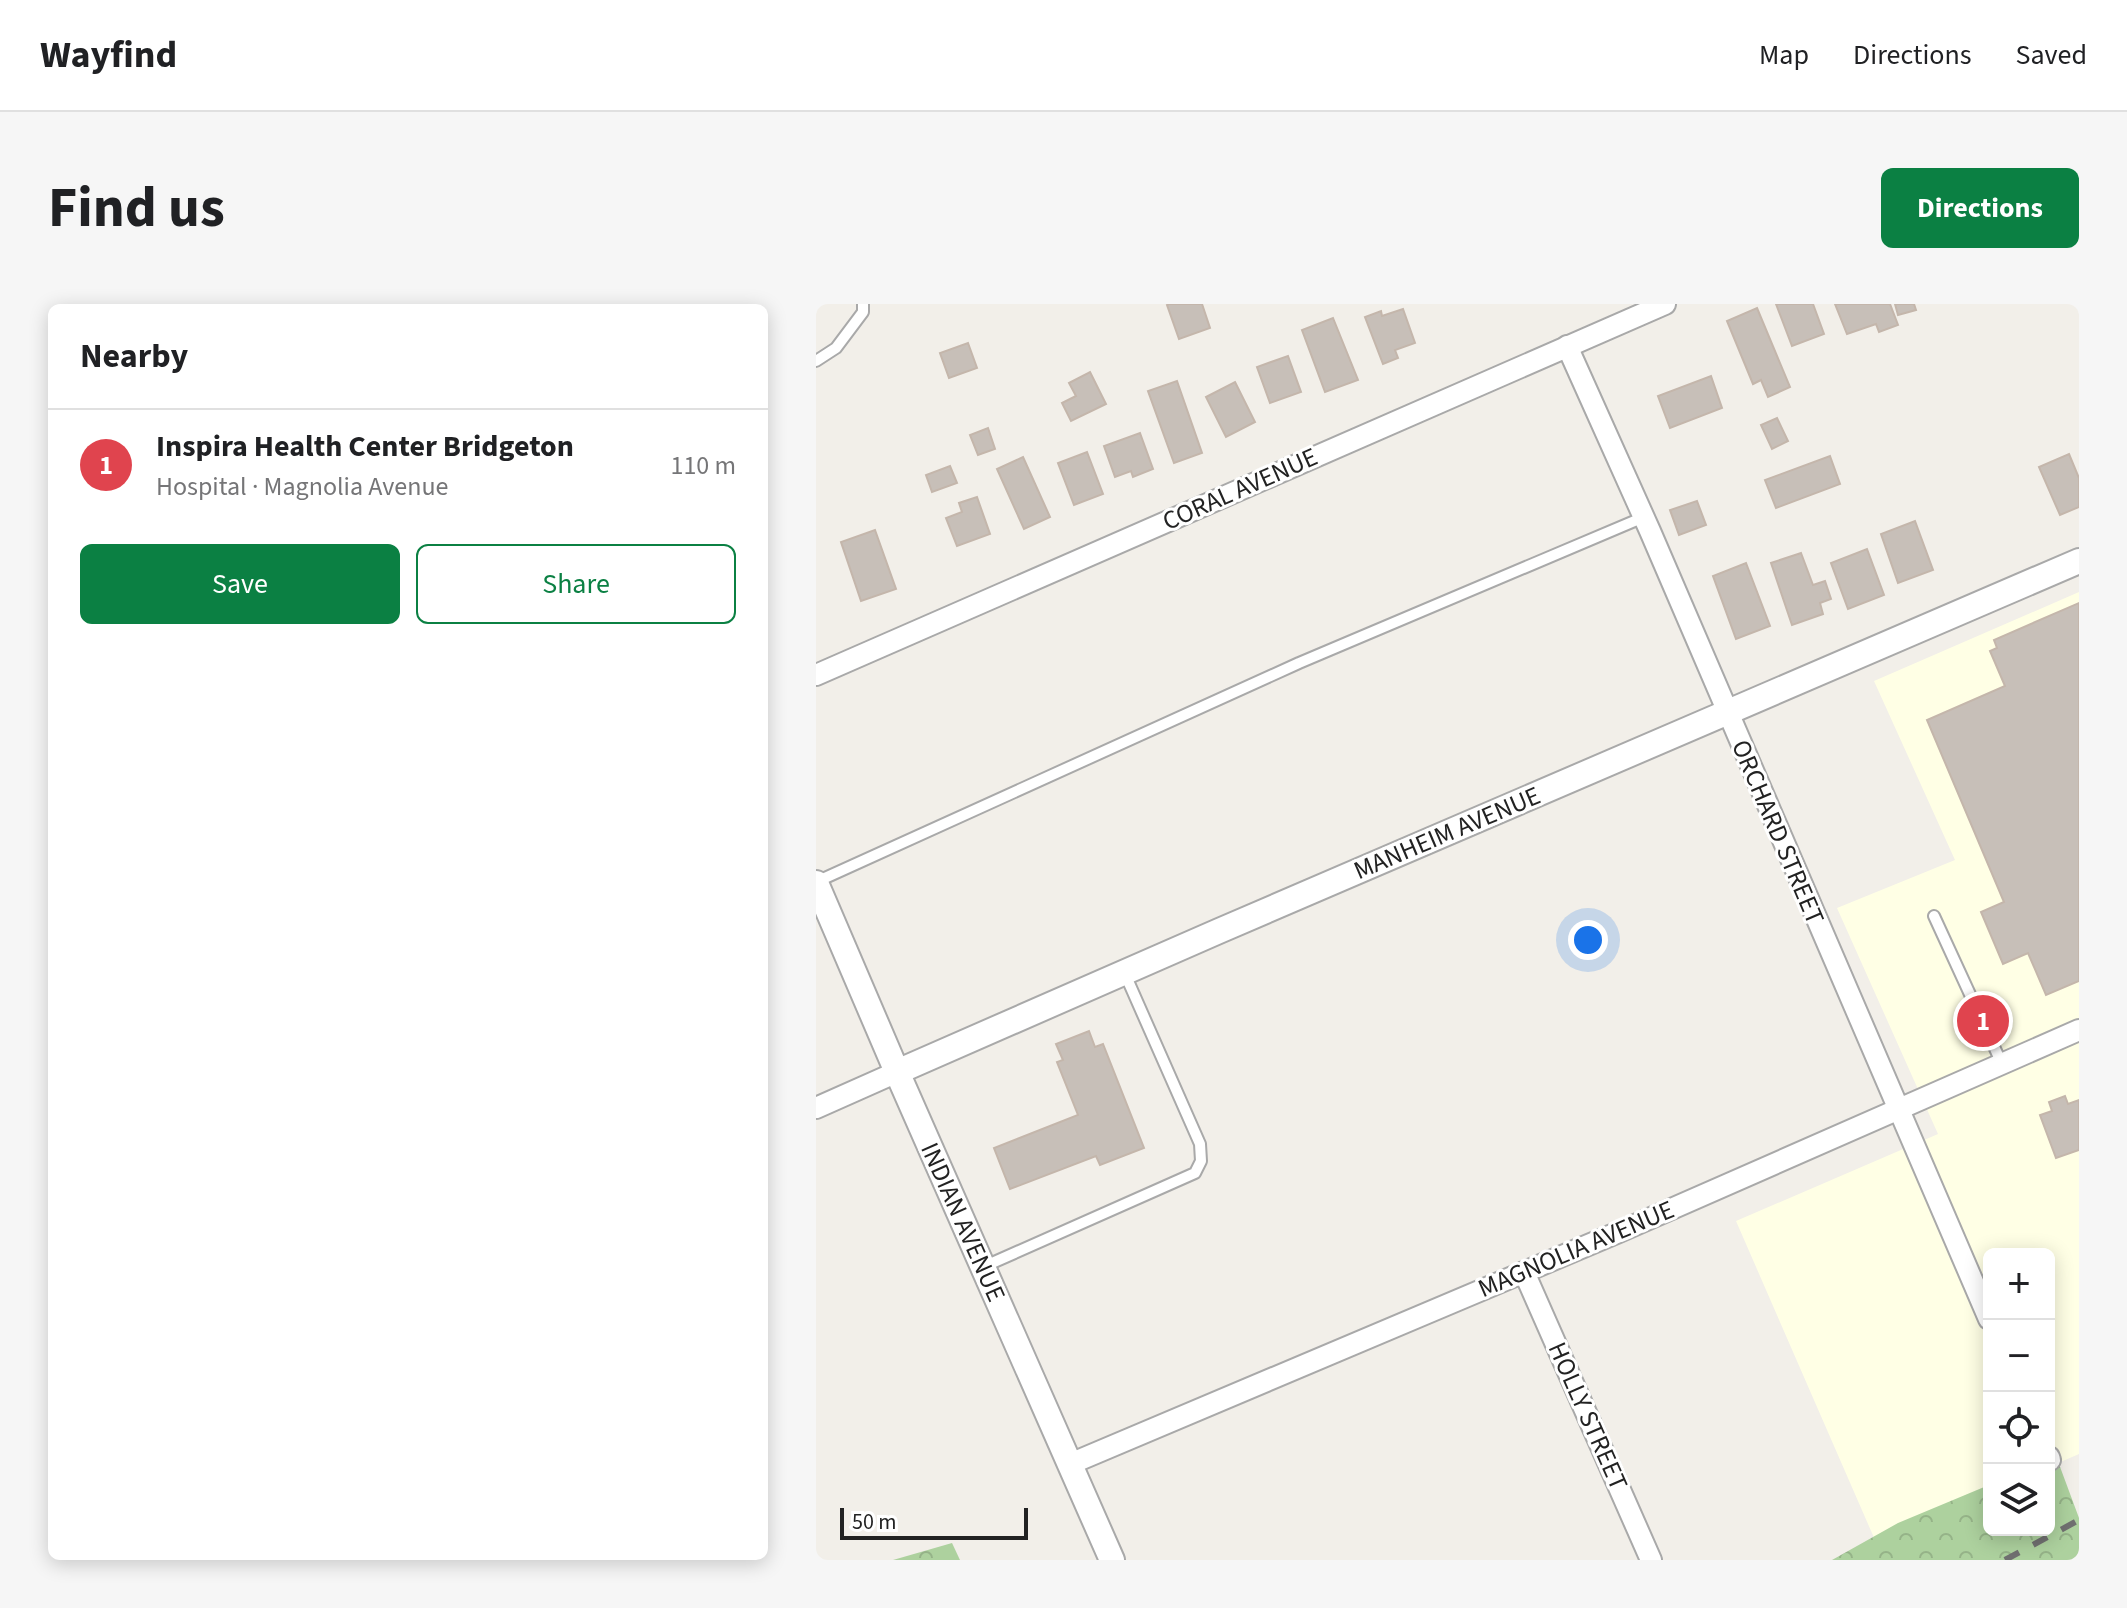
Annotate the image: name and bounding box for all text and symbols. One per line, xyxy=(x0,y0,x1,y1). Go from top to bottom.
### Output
text: Wayfind xyxy=(40,28,177,82)
text: Map xyxy=(1759,35,1809,75)
text: Directions xyxy=(1853,35,1972,75)
text: Saved xyxy=(2016,35,2087,75)
button: Directions xyxy=(1881,168,2079,248)
text: Find us xyxy=(48,169,225,248)
text: Nearby xyxy=(80,332,188,381)
text: Inspira Health Center Bridgeton xyxy=(156,425,574,468)
street label: CORAL AVENUE xyxy=(1157,438,1323,540)
text: 1 xyxy=(99,447,113,484)
text: 110 m xyxy=(670,447,736,484)
text: Hospital · Magnolia Avenue xyxy=(156,468,448,505)
button: Save xyxy=(80,544,400,624)
button: Share xyxy=(416,544,736,624)
street label: ORCHARD STREET xyxy=(1722,734,1834,930)
street label: MANHEIM AVENUE xyxy=(1348,777,1546,889)
your location xyxy=(1568,920,1608,960)
pin: 1 xyxy=(1957,991,2009,1051)
street label: INDIAN AVENUE xyxy=(911,1136,1015,1308)
street label: MAGNOLIA AVENUE xyxy=(1472,1191,1680,1307)
map controls xyxy=(1983,1248,2055,1536)
button: + xyxy=(1983,1248,2055,1320)
button: − xyxy=(1983,1320,2055,1392)
street label: HOLLY STREET xyxy=(1539,1336,1637,1496)
button: locate xyxy=(1983,1392,2055,1464)
button: layers xyxy=(1983,1464,2055,1536)
scale bar xyxy=(840,1504,1028,1540)
text: 50 m xyxy=(852,1506,897,1538)

